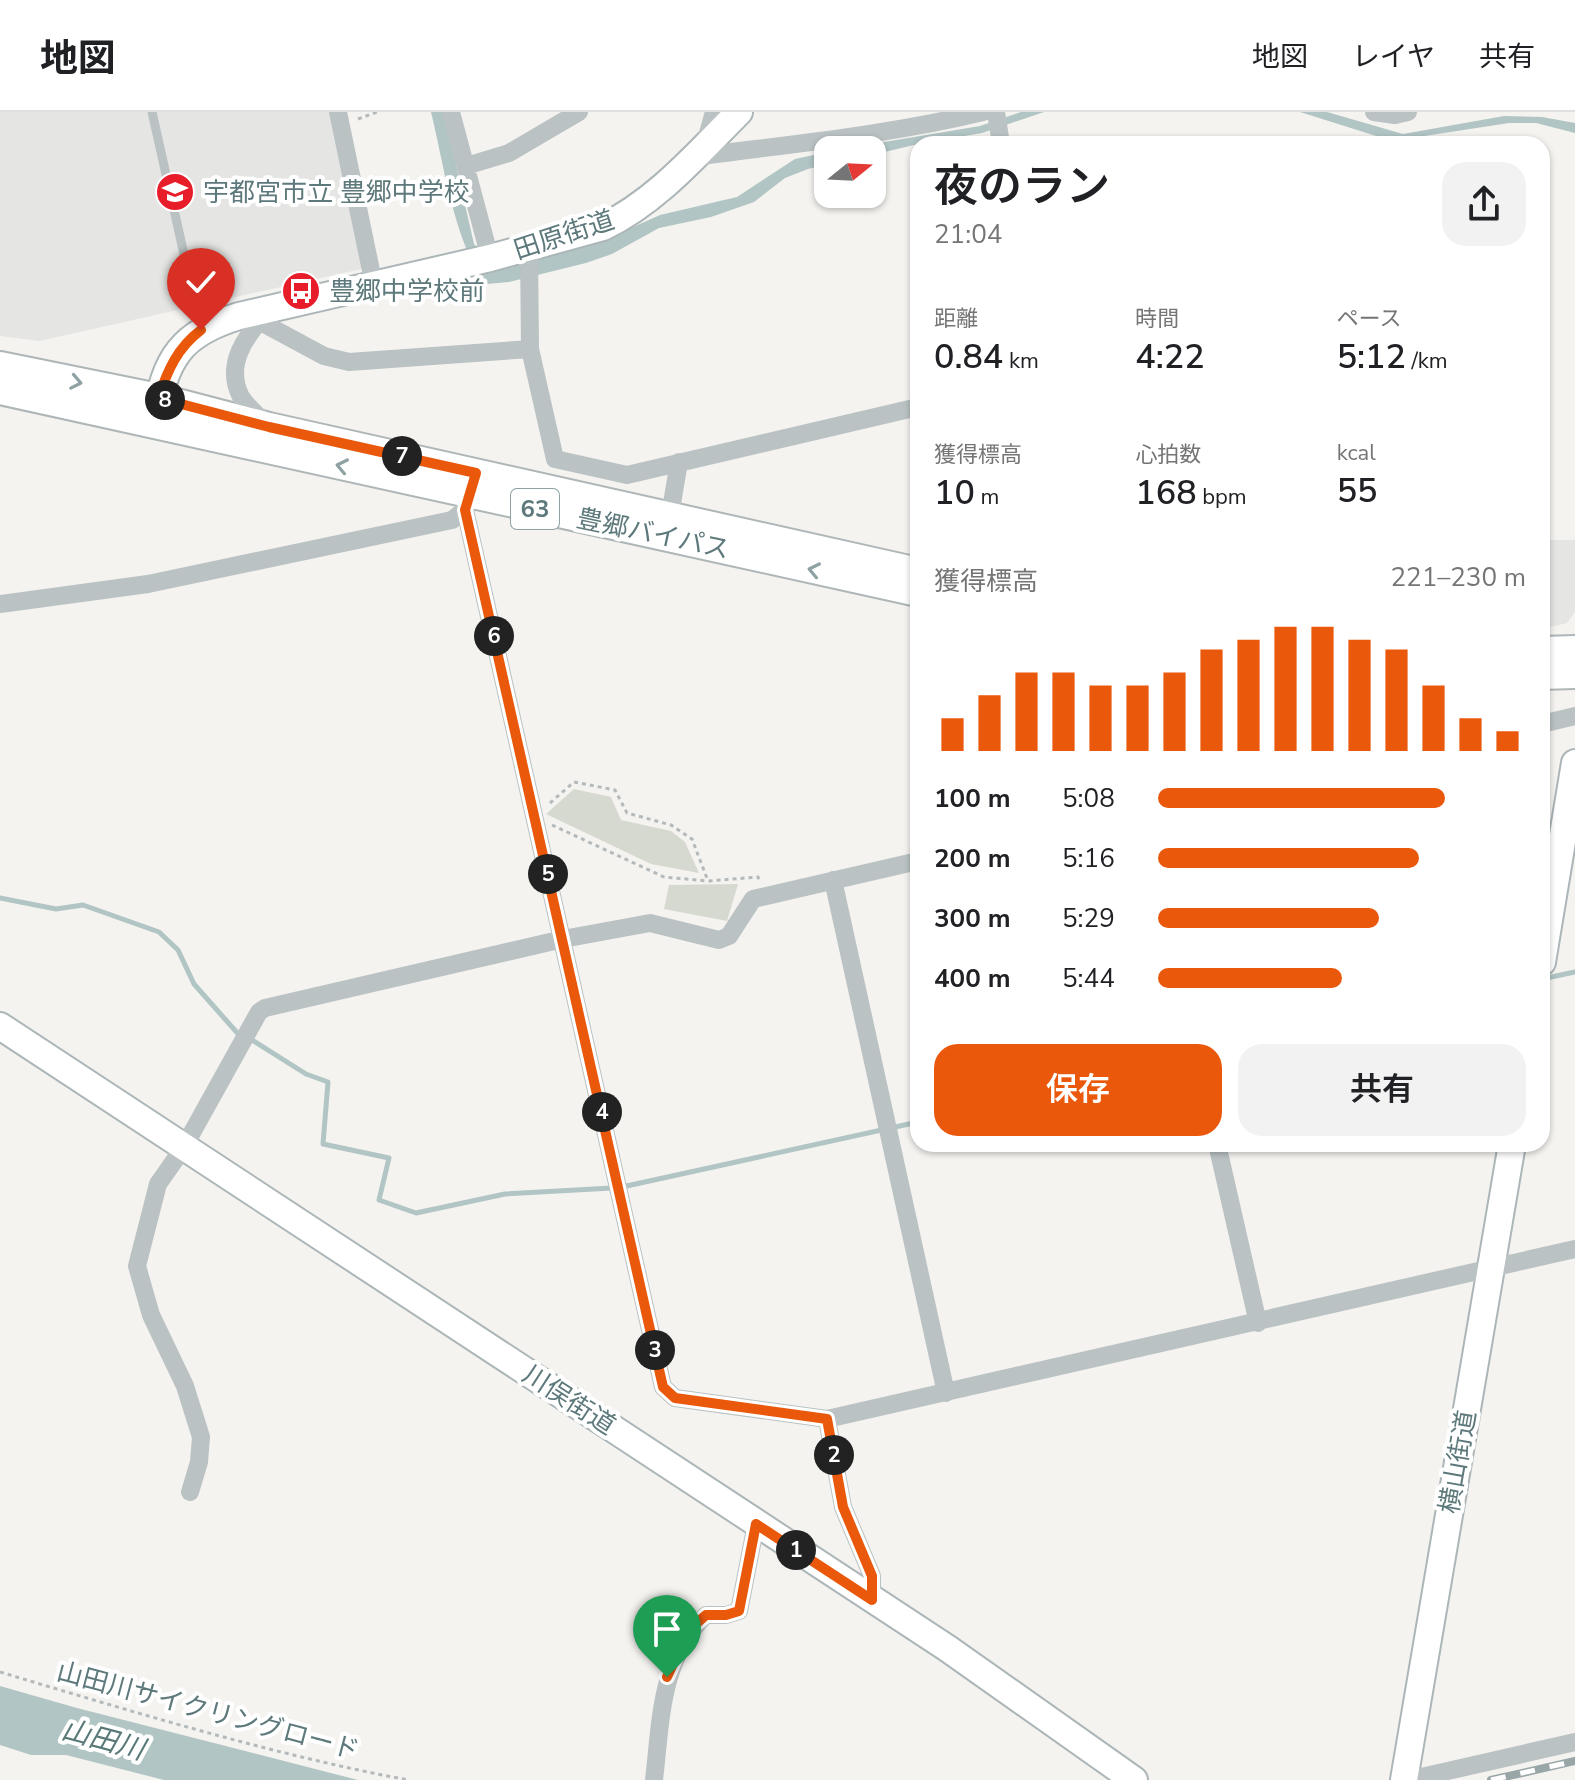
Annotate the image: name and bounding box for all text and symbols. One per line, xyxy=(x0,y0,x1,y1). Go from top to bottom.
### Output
text: 地図 xyxy=(40,33,116,84)
text: 地図 xyxy=(1252,38,1308,76)
text: レイヤ xyxy=(1352,38,1435,76)
text: 共有 xyxy=(1479,38,1535,76)
north arrow xyxy=(814,136,886,208)
map controls xyxy=(814,136,886,208)
text: 夜のラン xyxy=(934,157,1110,217)
button: share xyxy=(1442,162,1526,246)
school or university icon: 宇都宮市立 豊郷中学校 xyxy=(154,171,196,213)
place label: 宇都宮市立 豊郷中学校 xyxy=(203,175,470,210)
street label: 田原街道 xyxy=(509,202,619,268)
text: 21:04 xyxy=(934,217,1002,252)
pin xyxy=(167,248,235,330)
icon: check xyxy=(179,260,223,304)
bus stop icon: 豊郷中学校前 xyxy=(280,270,322,312)
place label: 豊郷中学校前 xyxy=(329,274,485,309)
text: 距離 xyxy=(934,304,978,334)
text: 時間 xyxy=(1135,304,1179,334)
text: ペース xyxy=(1337,304,1402,334)
text: 0.84 xyxy=(934,334,1003,380)
text: 4:22 xyxy=(1135,334,1205,380)
text: 5:12 xyxy=(1337,334,1406,380)
text: km xyxy=(1003,346,1039,376)
text: /km xyxy=(1406,346,1448,376)
one-way arrow xyxy=(70,372,83,389)
pin: 8 xyxy=(145,380,185,420)
text: 8 xyxy=(158,385,172,415)
pin: 7 xyxy=(382,436,422,476)
text: kcal xyxy=(1337,438,1376,468)
text: 獲得標高 xyxy=(934,440,1022,470)
text: 心拍数 xyxy=(1135,440,1201,470)
text: 7 xyxy=(395,441,409,471)
one-way arrow xyxy=(335,458,349,475)
text: 55 xyxy=(1337,468,1377,514)
text: 10 xyxy=(934,470,975,516)
text: 168 xyxy=(1135,470,1197,516)
text: m xyxy=(975,482,999,512)
text: bpm xyxy=(1197,482,1247,512)
road number: 63 xyxy=(511,489,559,529)
street label: 豊郷バイパス xyxy=(573,501,733,567)
text: 221–230 m xyxy=(1390,560,1526,595)
one-way arrow xyxy=(808,562,822,579)
text: 獲得標高 xyxy=(934,564,1038,599)
pin: 6 xyxy=(474,616,514,656)
text: 6 xyxy=(487,621,501,651)
text: 100 m xyxy=(934,781,1011,816)
text: 5:08 xyxy=(1062,781,1115,816)
text: 200 m xyxy=(934,841,1011,876)
text: 5:16 xyxy=(1062,841,1115,876)
pin: 5 xyxy=(528,854,568,894)
text: 5 xyxy=(541,859,555,889)
text: 300 m xyxy=(934,901,1011,936)
text: 5:29 xyxy=(1062,901,1115,936)
text: 400 m xyxy=(934,961,1011,996)
text: 5:44 xyxy=(1062,961,1115,996)
button: 保存 xyxy=(934,1044,1222,1136)
button: 共有 xyxy=(1238,1044,1526,1136)
pin: 4 xyxy=(582,1092,622,1132)
text: 4 xyxy=(595,1097,609,1127)
pin: 3 xyxy=(635,1330,675,1370)
text: 3 xyxy=(648,1335,662,1365)
street label: 川俣街道 xyxy=(516,1357,622,1443)
street label: 横山街道 xyxy=(1432,1408,1484,1516)
pin: 2 xyxy=(814,1435,854,1475)
text: 2 xyxy=(827,1440,841,1470)
pin: 1 xyxy=(776,1530,816,1570)
text: 1 xyxy=(789,1535,803,1565)
pin xyxy=(633,1595,701,1677)
icon: arrive xyxy=(645,1607,689,1651)
street label: 山田川サイクリングロード xyxy=(53,1656,363,1766)
water label: 山田川 xyxy=(58,1713,148,1767)

